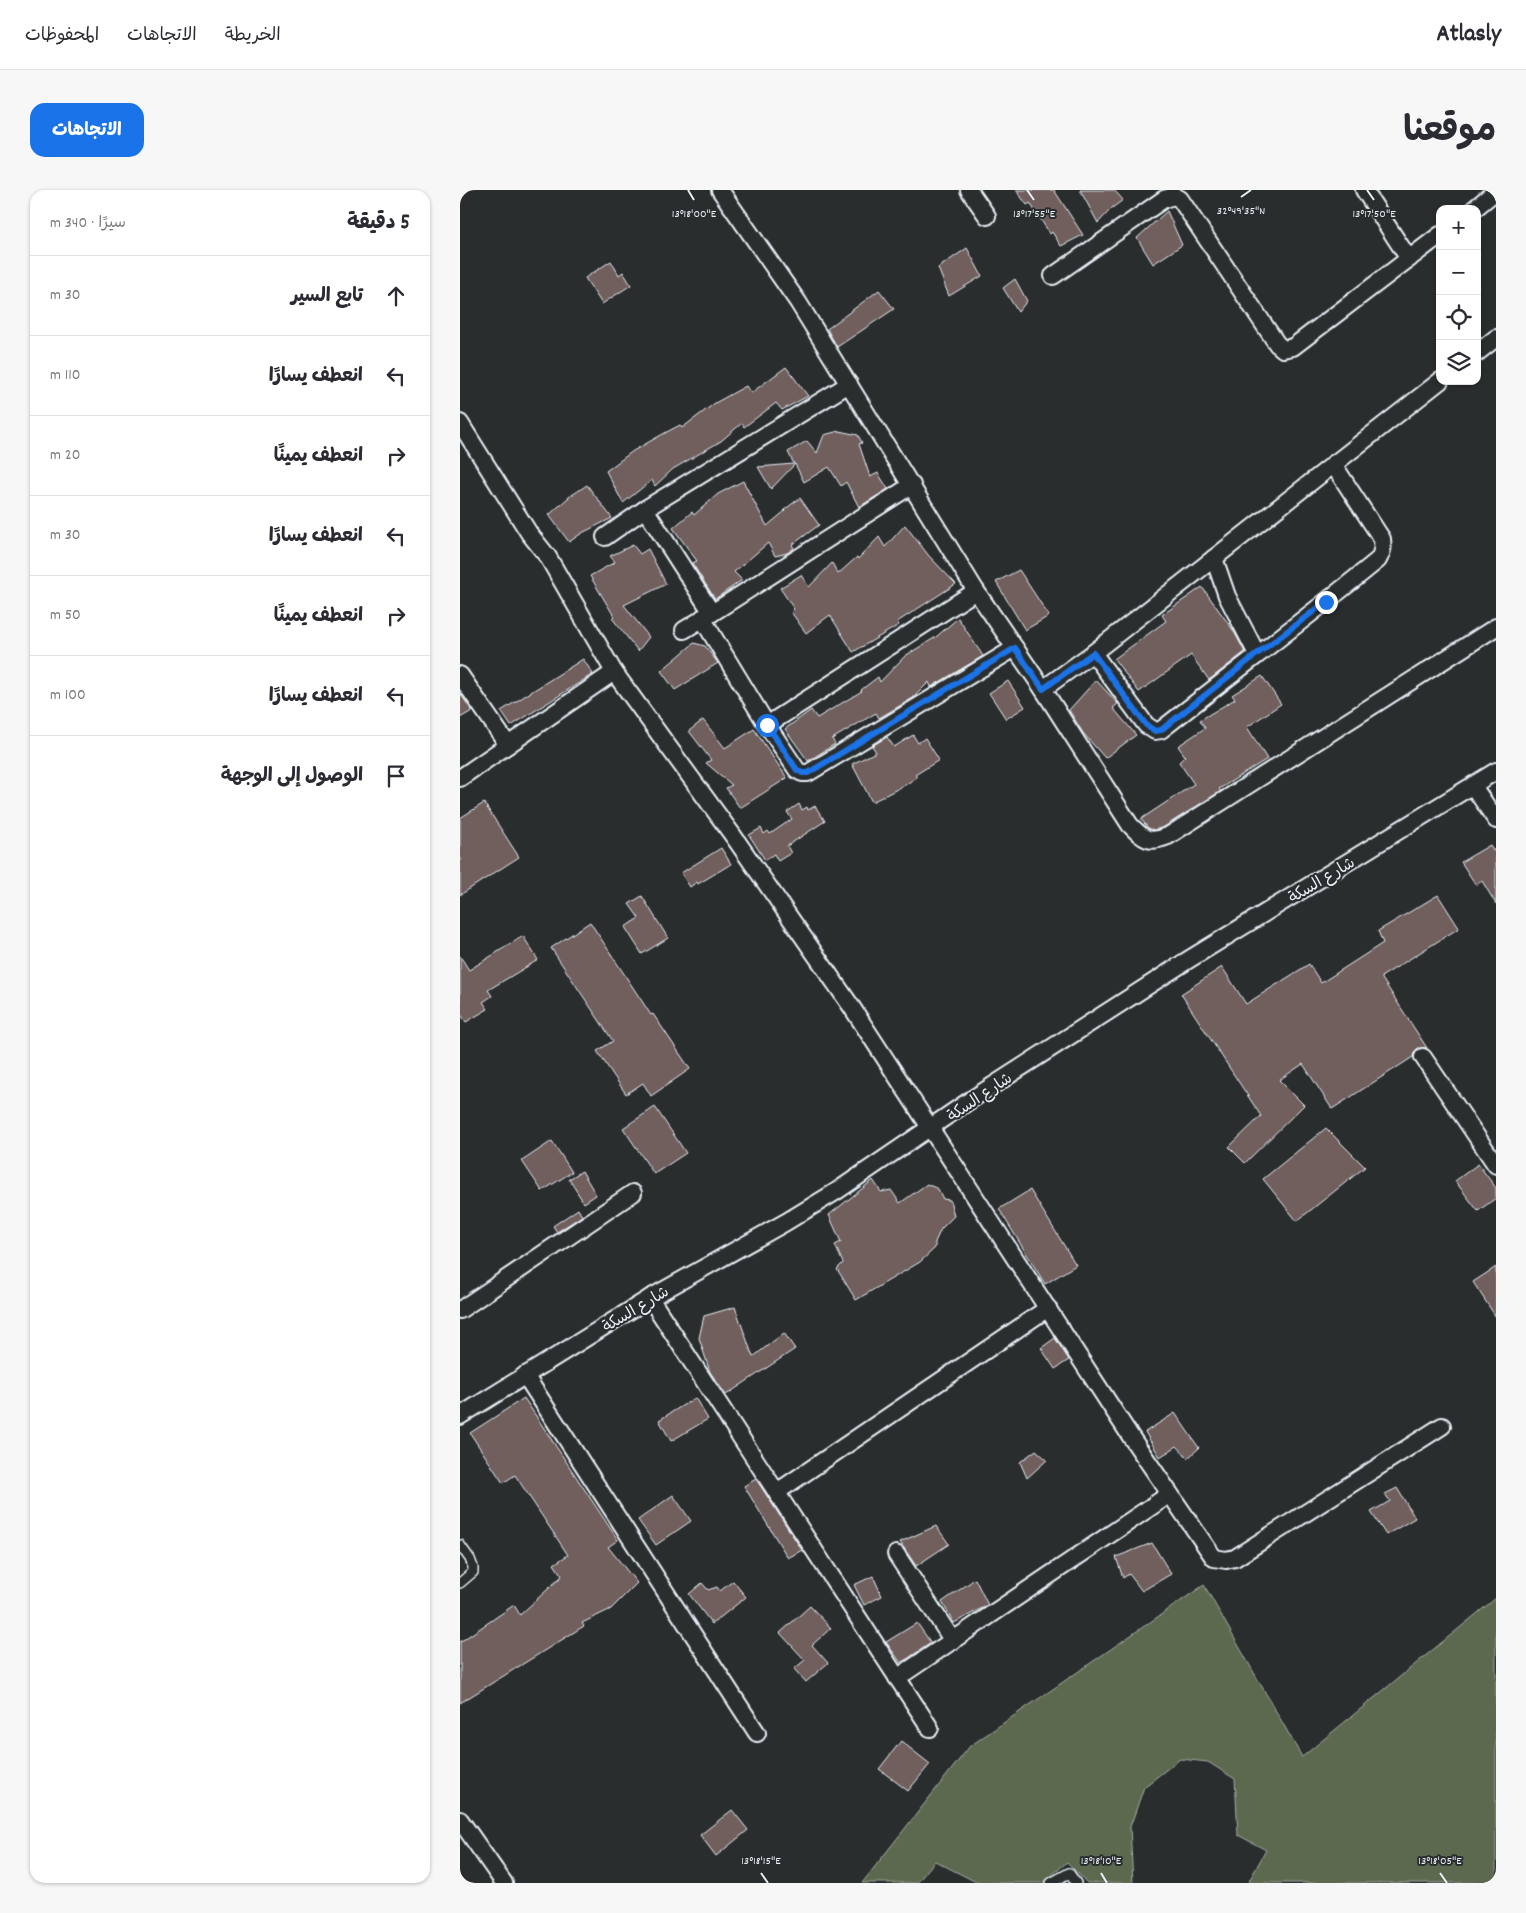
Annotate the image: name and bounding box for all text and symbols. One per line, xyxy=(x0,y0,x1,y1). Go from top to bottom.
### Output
text: Atlasly xyxy=(1437,18,1501,52)
text: المحفوظات xyxy=(25,24,99,49)
text: الاتجاهات xyxy=(127,24,197,49)
text: الخريطة xyxy=(225,24,281,49)
button: الاتجاهات xyxy=(30,103,144,157)
text: موقعنا xyxy=(1403,108,1496,158)
text: 32°49'35"N xyxy=(1217,203,1265,220)
map controls xyxy=(1436,205,1481,385)
button: + xyxy=(1436,205,1481,250)
text: 13°18'00"E xyxy=(672,206,717,223)
text: 13°17'55"E xyxy=(1013,206,1056,223)
text: 13°17'50"E xyxy=(1352,206,1396,223)
text: 5 دقيقة xyxy=(347,209,410,239)
text: سيرًا · 340 m xyxy=(50,212,126,235)
button: − xyxy=(1436,250,1481,295)
icon: ahead xyxy=(382,282,410,310)
text: 30 m xyxy=(50,284,81,307)
text: تابع السير xyxy=(291,284,363,311)
button: locate xyxy=(1436,295,1481,340)
button: layers xyxy=(1436,340,1481,385)
icon: left xyxy=(382,362,410,390)
text: 110 m xyxy=(50,364,80,387)
text: انعطف يسارًا xyxy=(269,364,363,391)
icon: right xyxy=(382,442,410,470)
text: 20 m xyxy=(50,444,80,467)
text: انعطف يمينًا xyxy=(274,444,363,471)
icon: left xyxy=(382,522,410,550)
text: 30 m xyxy=(50,524,81,547)
text: انعطف يسارًا xyxy=(269,524,363,551)
route end xyxy=(1315,591,1338,614)
icon: right xyxy=(382,602,410,630)
text: 50 m xyxy=(50,604,81,627)
text: انعطف يمينًا xyxy=(274,604,363,631)
icon: left xyxy=(382,682,410,710)
text: 100 m xyxy=(50,684,86,707)
text: انعطف يسارًا xyxy=(269,684,363,711)
route start xyxy=(756,714,779,737)
icon: arrive xyxy=(382,762,410,790)
text: الوصول إلى الوجهة xyxy=(221,764,363,791)
street label: شارع السكة xyxy=(1285,852,1360,910)
street label: شارع السكة xyxy=(943,1068,1018,1128)
street label: شارع السكة xyxy=(599,1281,674,1339)
text: 13°18'15"E xyxy=(741,1853,781,1870)
text: 13°18'10"E xyxy=(1081,1853,1122,1870)
text: 13°18'05"E xyxy=(1418,1853,1462,1870)

